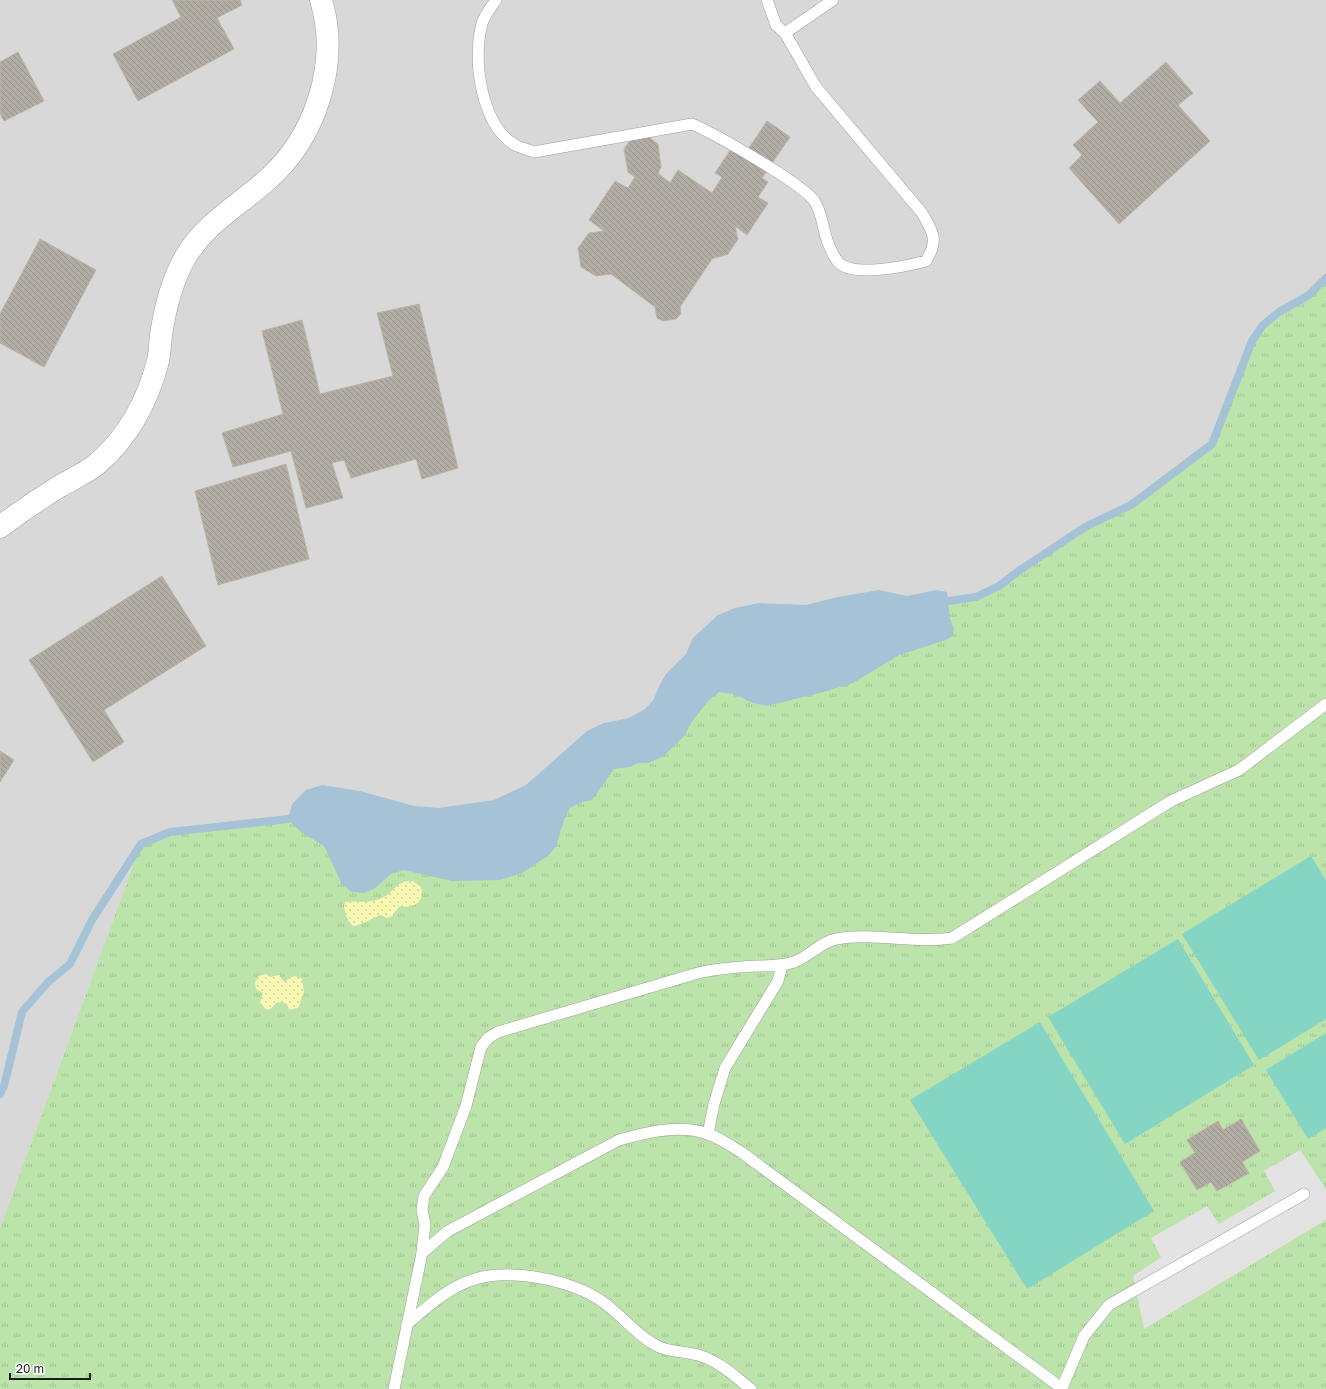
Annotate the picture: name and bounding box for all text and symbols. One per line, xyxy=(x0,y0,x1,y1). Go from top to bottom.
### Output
scale bar xyxy=(10,1355,90,1381)
text: 20 m xyxy=(16,1361,44,1376)

